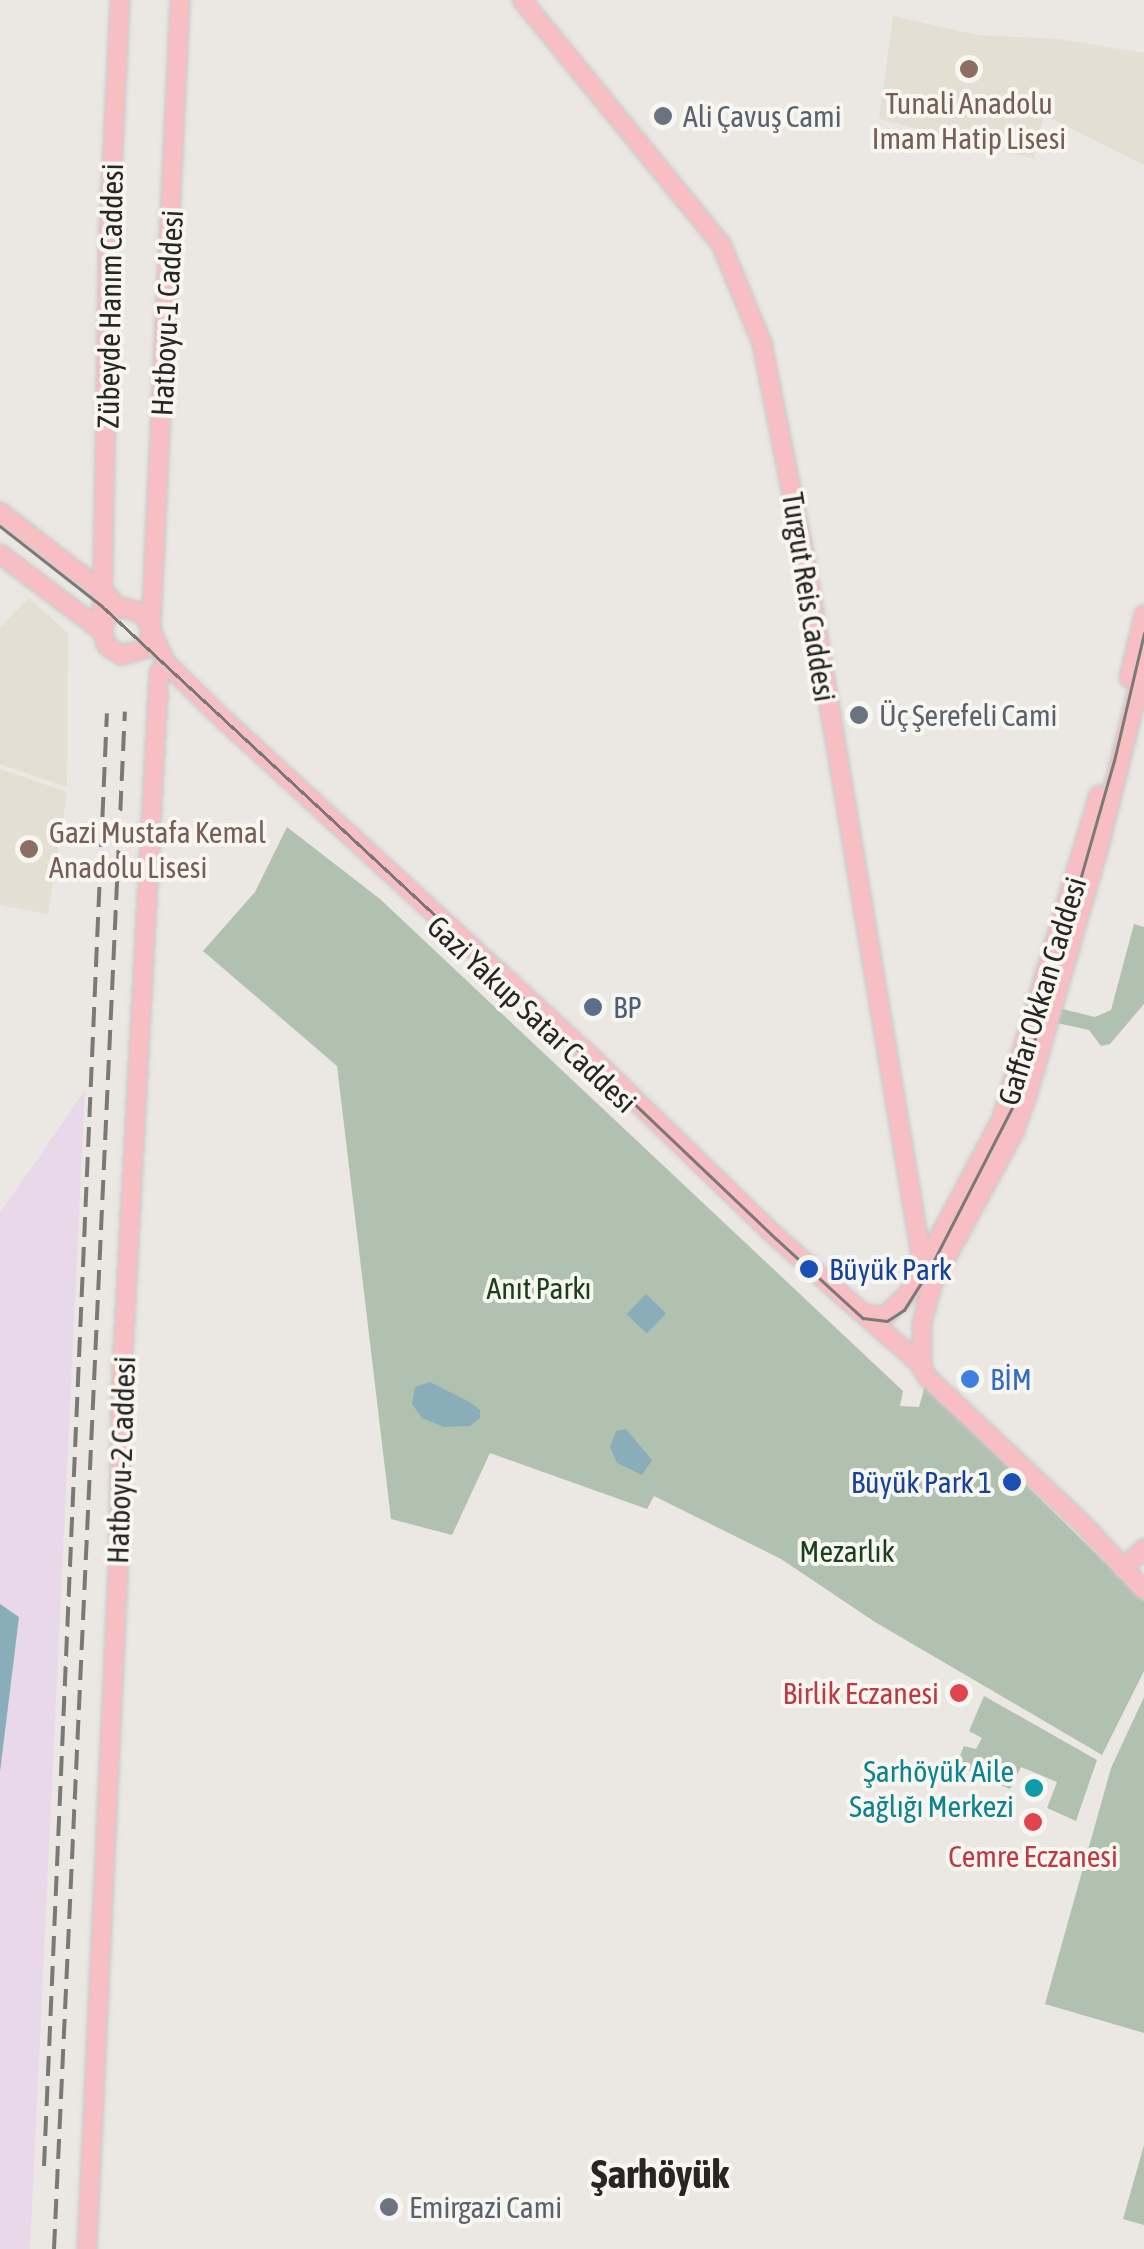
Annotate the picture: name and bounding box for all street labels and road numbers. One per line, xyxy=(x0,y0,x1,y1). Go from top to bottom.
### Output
street label: Zübeyde Hanım Caddesi xyxy=(90,163,130,429)
street label: Hatboyu-1 Caddesi xyxy=(144,209,190,417)
street label: Turgut Reis Caddesi xyxy=(775,490,843,704)
street label: Gaffar Okkan Caddesi xyxy=(990,873,1094,1109)
street label: Gazi Yakup Satar Caddesi xyxy=(420,908,644,1120)
street label: Hatboyu-2 Caddesi xyxy=(99,1356,143,1564)

